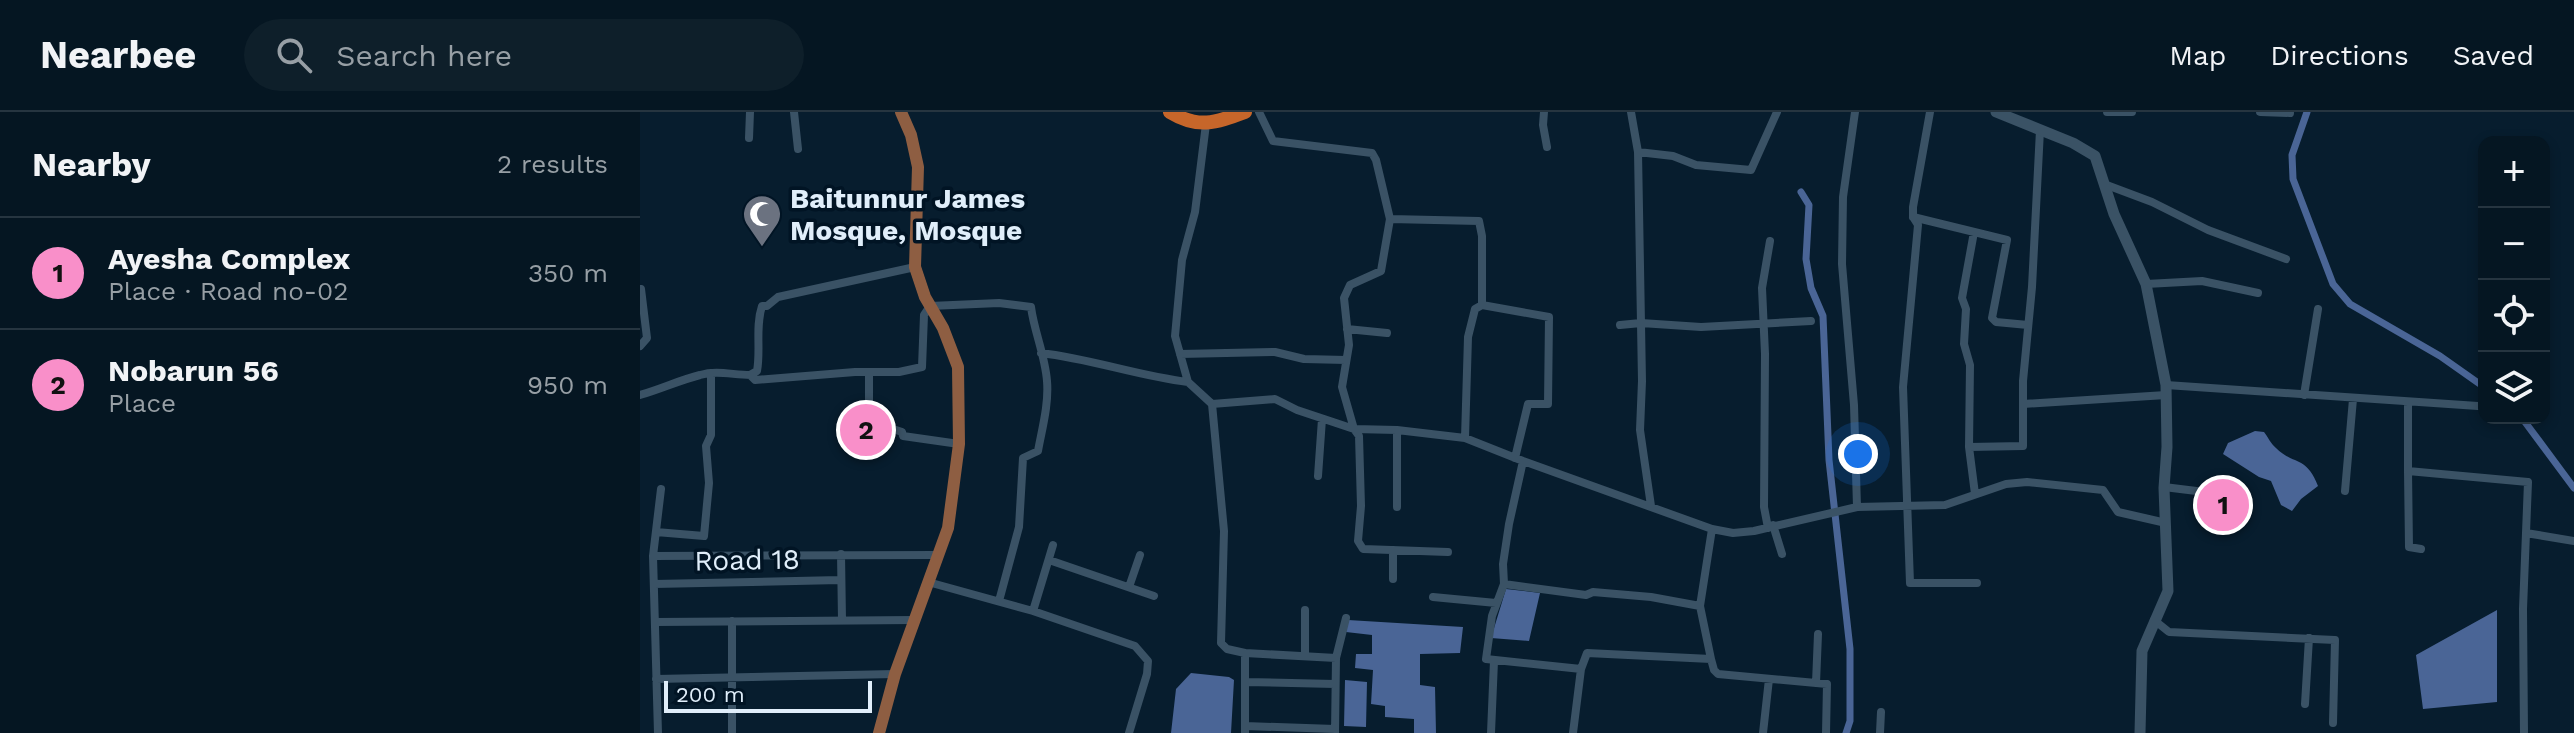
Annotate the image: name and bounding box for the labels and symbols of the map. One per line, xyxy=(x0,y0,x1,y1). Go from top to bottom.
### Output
place label: Baitunnur James Mosque, Mosque xyxy=(790,182,1025,247)
mosque icon: Baitunnur James Mosque, Mosque xyxy=(741,193,783,248)
pin: 2 xyxy=(840,400,892,460)
your location xyxy=(1838,434,1878,474)
pin: 1 xyxy=(2197,475,2249,535)
street label: Road 18 xyxy=(694,543,800,577)
scale bar xyxy=(664,677,872,713)

